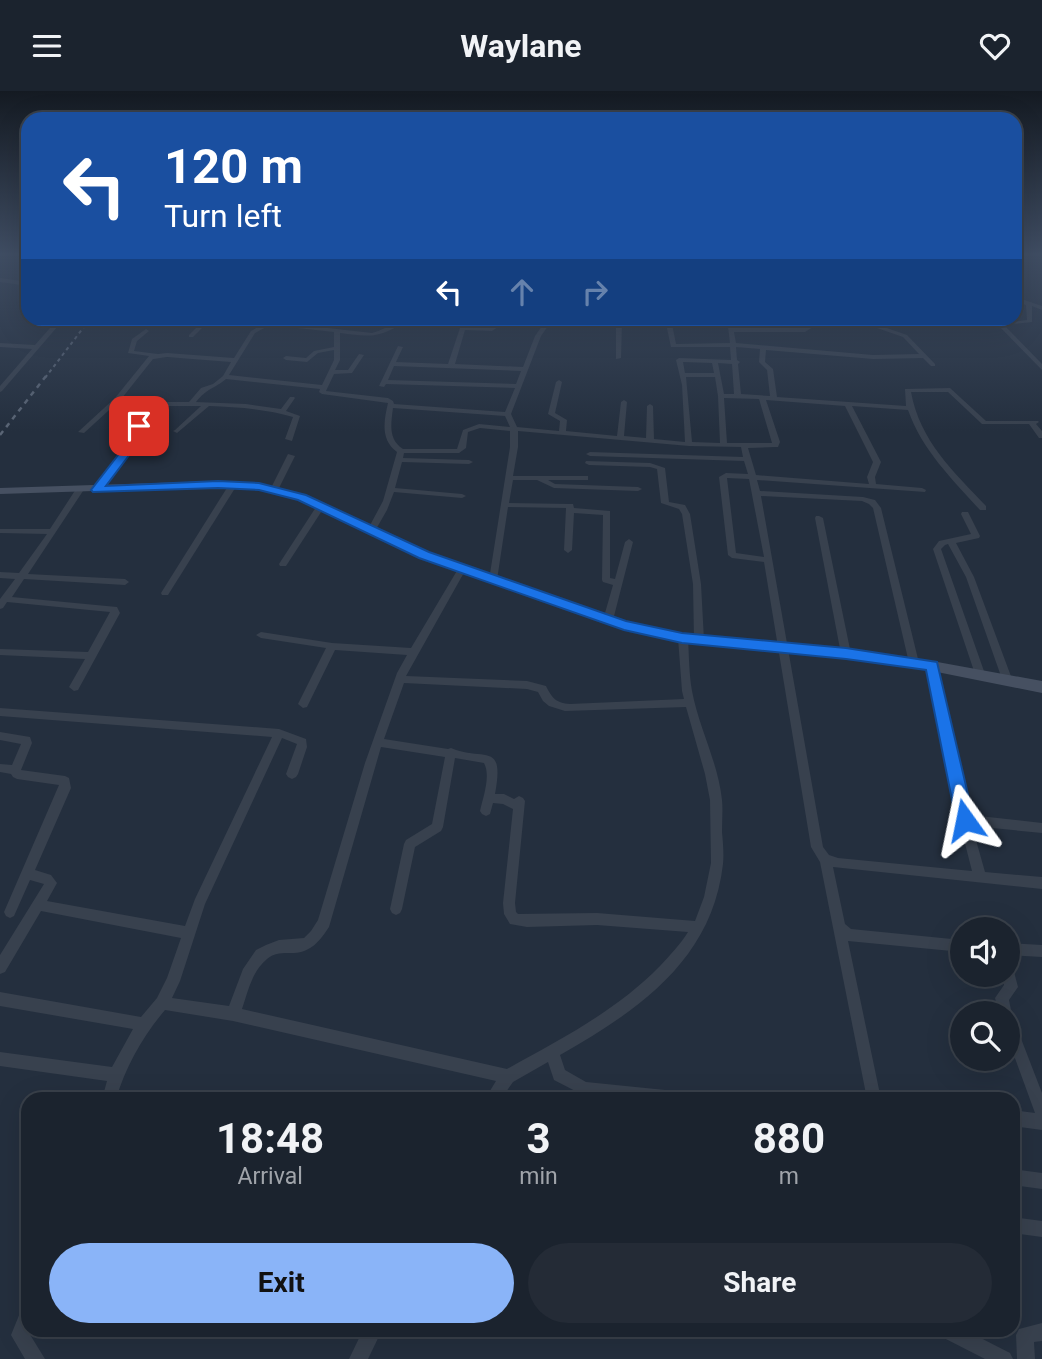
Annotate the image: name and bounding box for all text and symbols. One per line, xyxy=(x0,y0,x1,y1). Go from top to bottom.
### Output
icon: menu xyxy=(28,27,66,65)
text: Waylane xyxy=(460,27,582,65)
icon: heart xyxy=(976,27,1014,65)
text: 120 m xyxy=(164,138,303,195)
icon: left xyxy=(49,140,140,231)
text: Turn left xyxy=(164,197,282,235)
icon: left xyxy=(430,273,468,311)
icon: ahead xyxy=(503,273,541,311)
icon: right xyxy=(576,273,614,311)
pin xyxy=(109,396,169,456)
icon: arrive xyxy=(120,407,158,445)
position arrow xyxy=(928,783,1002,857)
map controls xyxy=(950,917,1020,1071)
button: sound xyxy=(950,917,1020,987)
button: search xyxy=(950,1001,1020,1071)
text: 18:48 xyxy=(216,1114,324,1163)
text: 3 xyxy=(526,1114,551,1163)
text: 880 xyxy=(753,1114,825,1163)
text: Arrival xyxy=(237,1163,303,1190)
text: min xyxy=(519,1163,558,1190)
text: m xyxy=(779,1163,799,1190)
button: Exit xyxy=(49,1243,514,1323)
button: Share xyxy=(528,1243,992,1323)

